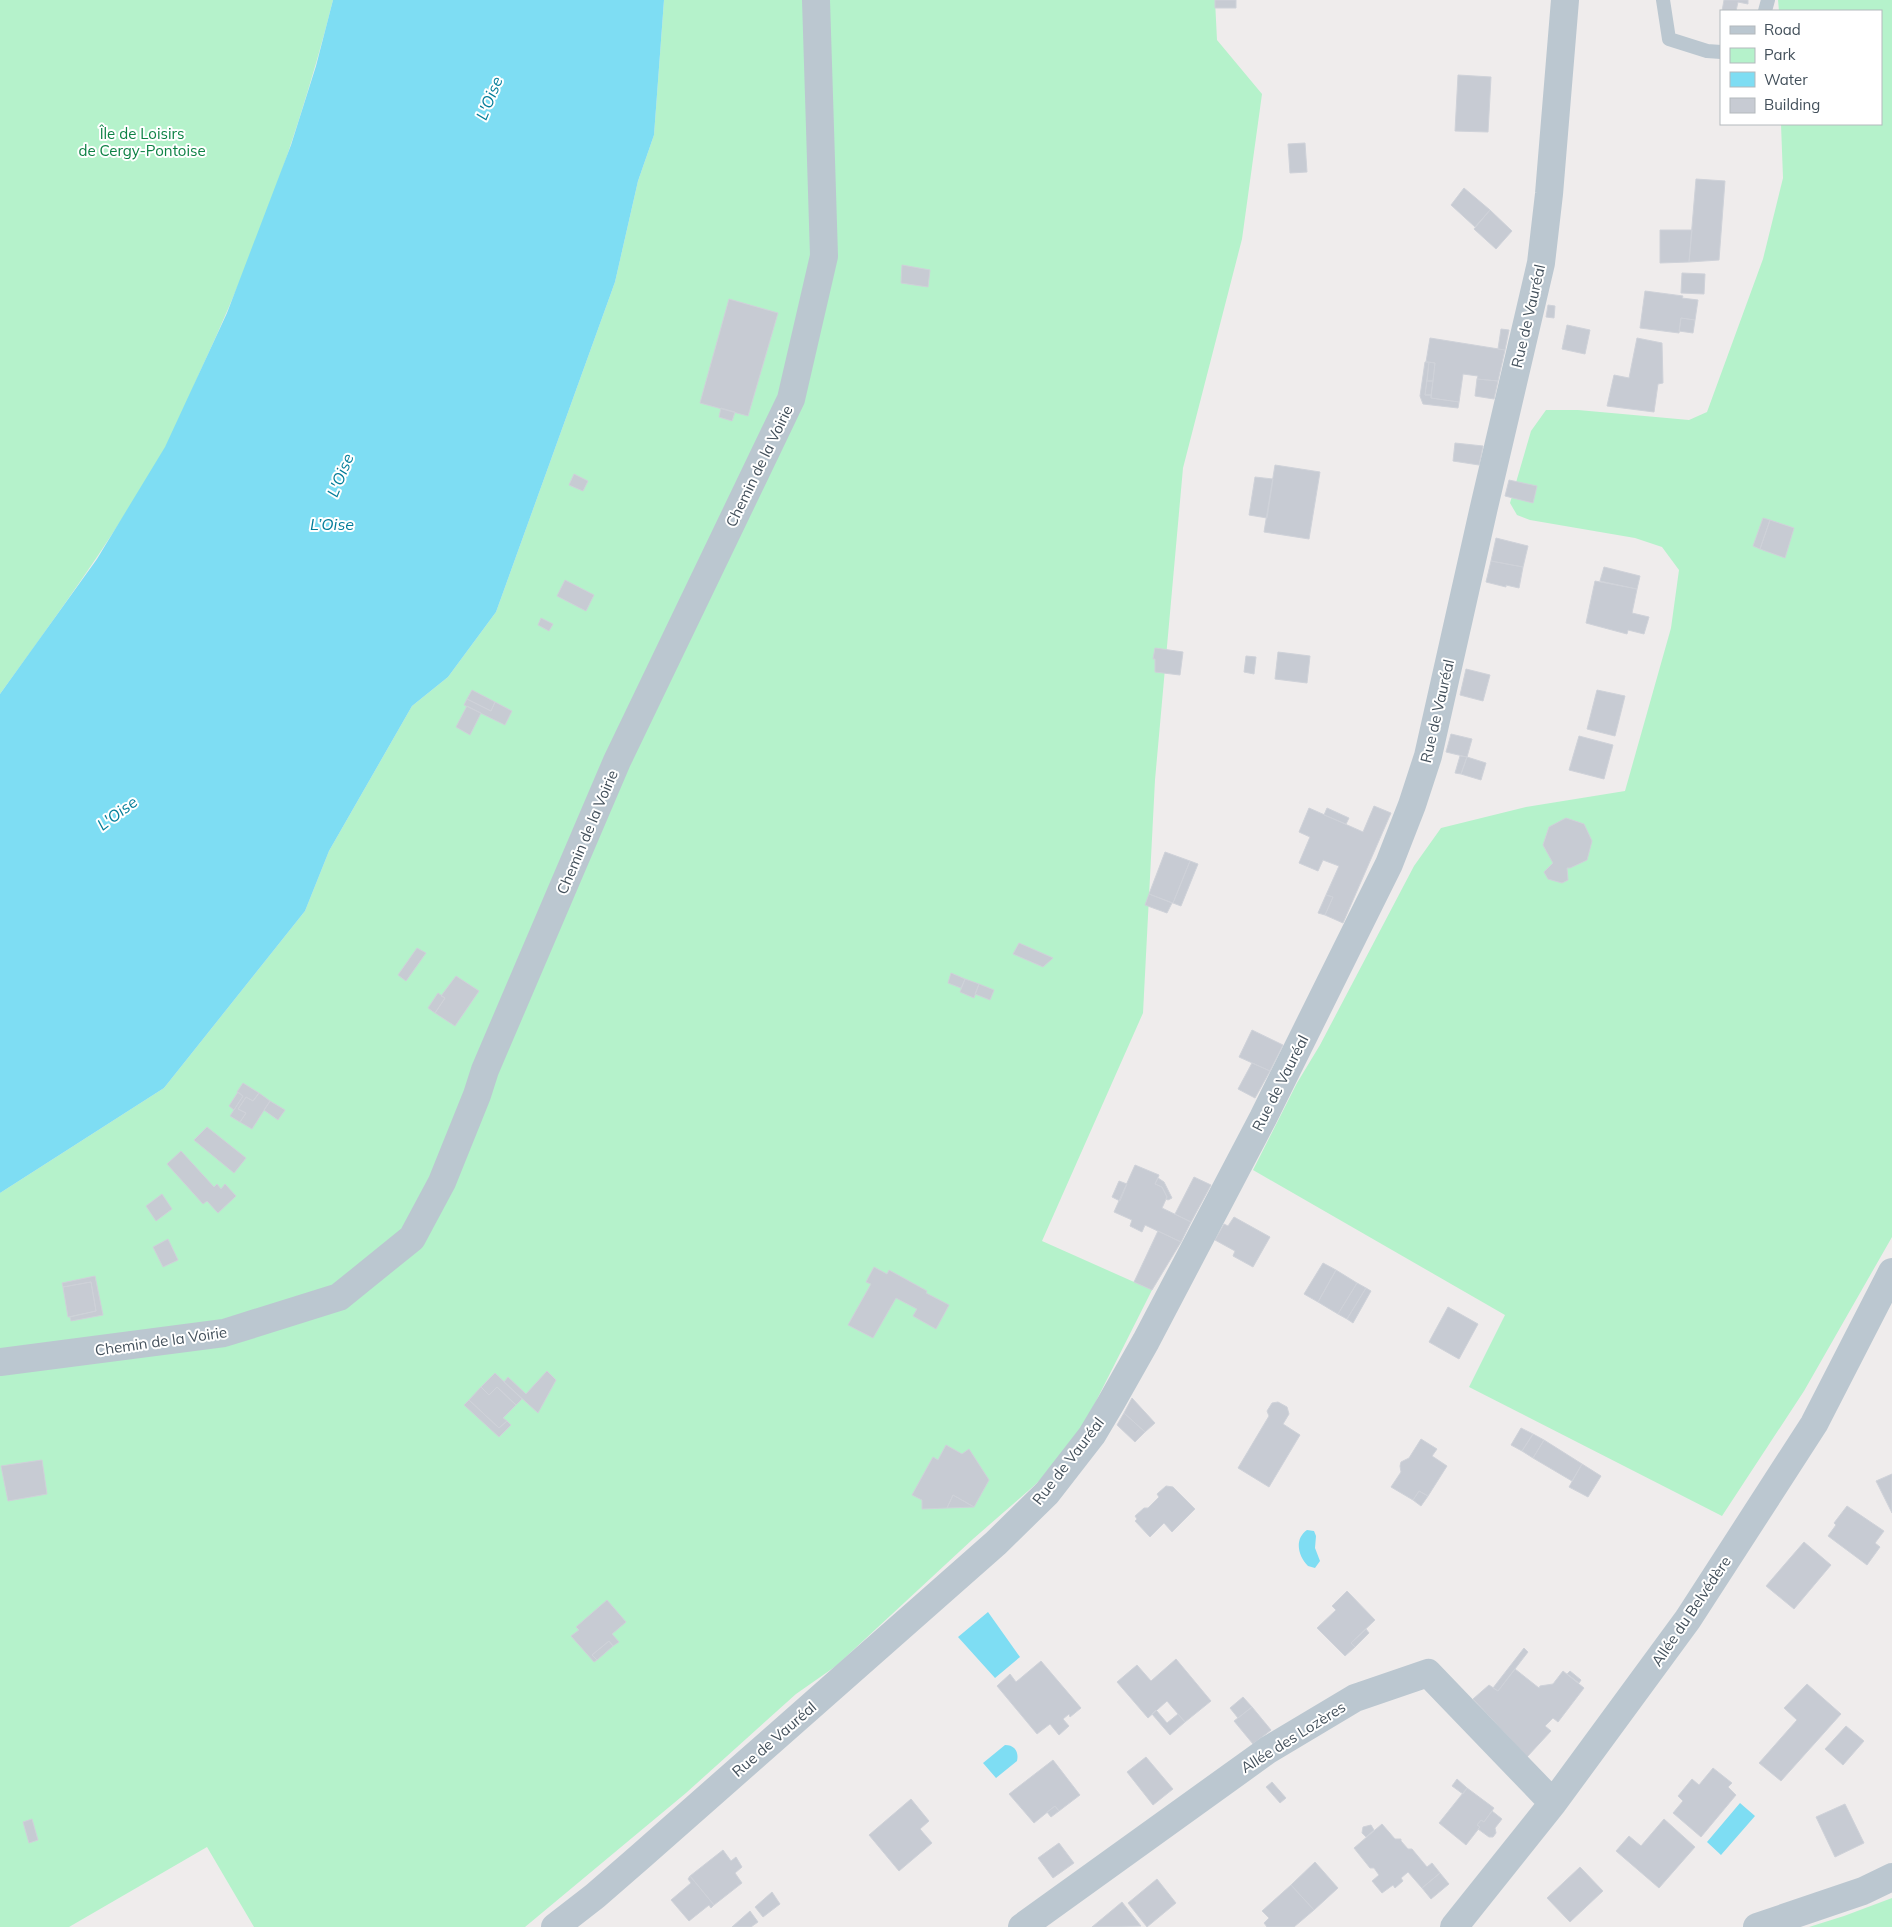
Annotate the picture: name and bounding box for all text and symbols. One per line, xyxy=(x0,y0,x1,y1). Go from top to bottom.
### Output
legend xyxy=(1720,10,1882,125)
text: Road xyxy=(1764,20,1801,39)
text: Park xyxy=(1764,45,1796,64)
text: Water xyxy=(1764,70,1808,89)
water label: L'Oise xyxy=(471,73,507,123)
text: Building xyxy=(1764,95,1820,114)
park label: Île de Loisirs de Cergy-Pontoise xyxy=(78,124,206,160)
street label: Rue de Vauréal xyxy=(1507,262,1549,370)
street label: Chemin de la Voirie xyxy=(721,402,797,530)
water label: L'Oise xyxy=(322,450,358,500)
water label: L’Oise xyxy=(310,514,354,534)
street label: Rue de Vauréal xyxy=(1416,657,1458,765)
street label: Chemin de la Voirie xyxy=(552,767,622,897)
water label: L'Oise xyxy=(93,791,141,835)
street label: Rue de Vauréal xyxy=(1248,1032,1312,1134)
street label: Chemin de la Voirie xyxy=(94,1322,228,1360)
street label: Rue de Vauréal xyxy=(1028,1414,1108,1508)
street label: Allée du Belvédère xyxy=(1647,1552,1735,1670)
street label: Rue de Vauréal xyxy=(728,1697,820,1781)
street label: Allée des Lozères xyxy=(1237,1697,1349,1777)

